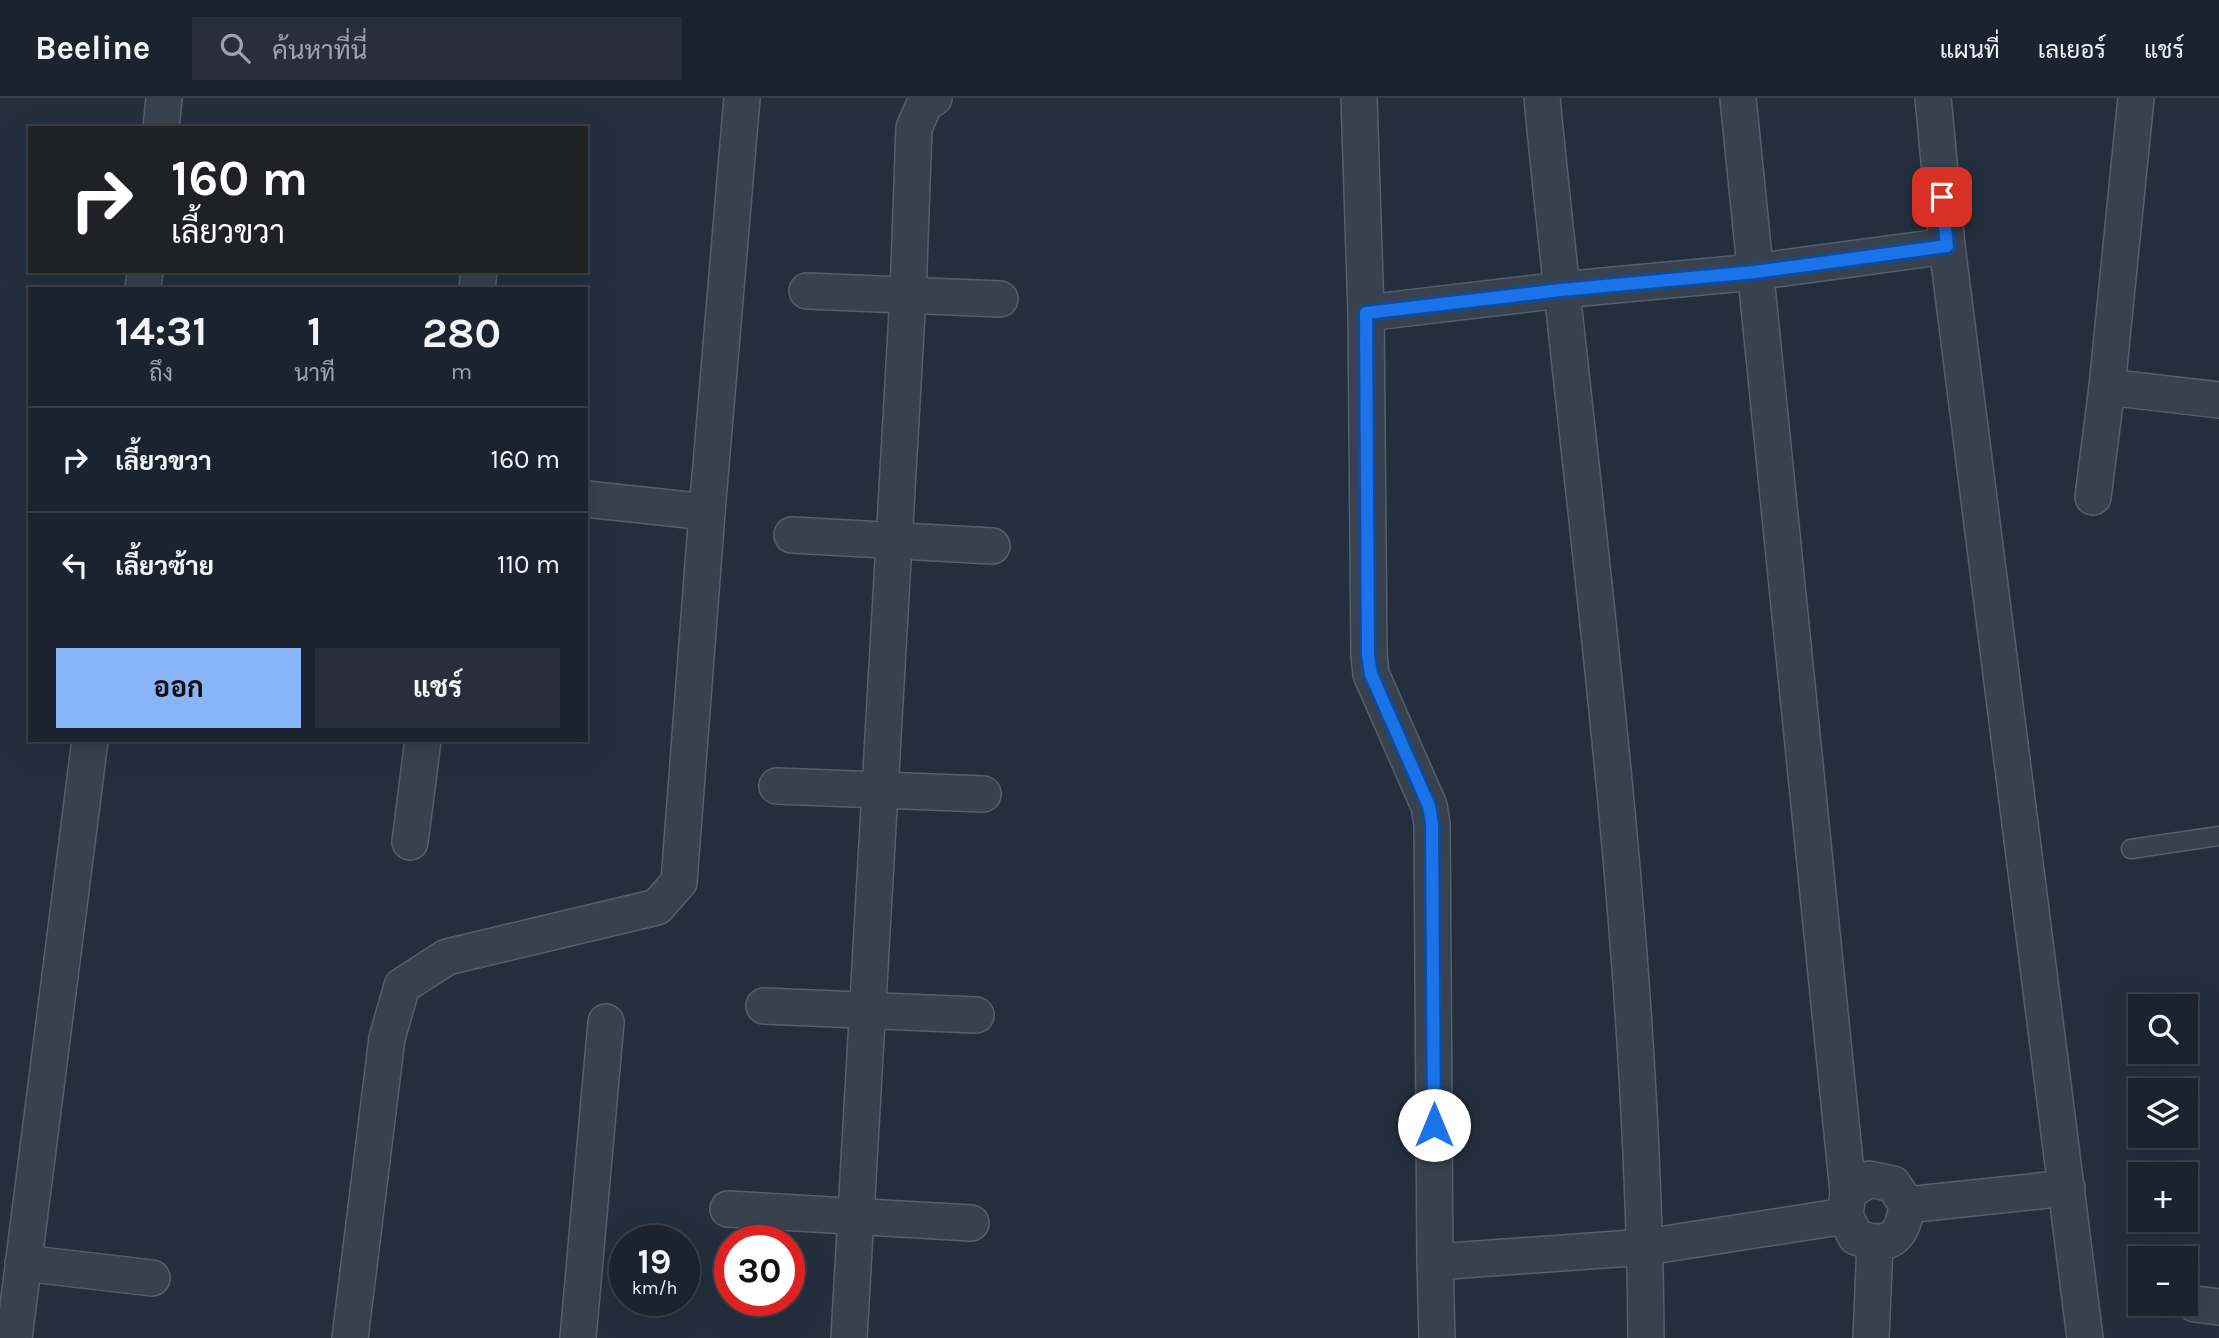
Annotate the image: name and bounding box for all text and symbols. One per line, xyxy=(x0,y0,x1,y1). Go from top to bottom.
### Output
search box xyxy=(192,17,682,80)
text: Beeline xyxy=(35,29,150,67)
icon: search xyxy=(216,29,254,67)
text: ค้นหาที่นี่ xyxy=(272,35,367,66)
text: แผนที่ xyxy=(1940,36,2000,64)
text: เลเยอร์ xyxy=(2038,36,2106,64)
text: แชร์ xyxy=(2144,36,2184,64)
text: 160 m xyxy=(171,150,308,207)
icon: right xyxy=(56,154,147,245)
pin xyxy=(1912,167,1972,227)
icon: arrive xyxy=(1923,178,1961,216)
text: เลี้ยวขวา xyxy=(171,214,285,251)
text: 14:31 xyxy=(115,306,207,356)
text: 1 xyxy=(307,306,322,356)
text: 280 xyxy=(422,308,501,358)
text: m xyxy=(451,358,472,385)
text: ถึง xyxy=(149,360,173,387)
text: นาที xyxy=(294,360,335,387)
icon: right xyxy=(56,441,94,479)
text: 160 m xyxy=(491,444,560,475)
text: เลี้ยวขวา xyxy=(115,446,212,477)
icon: left xyxy=(56,546,94,584)
text: 110 m xyxy=(497,549,560,580)
text: เลี้ยวซ้าย xyxy=(115,551,214,582)
button: ออก xyxy=(56,648,301,728)
button: แชร์ xyxy=(315,648,560,728)
map controls xyxy=(2128,994,2198,1316)
button: search xyxy=(2128,994,2198,1064)
button: layers xyxy=(2128,1078,2198,1148)
position arrow xyxy=(1397,1088,1471,1162)
button: + xyxy=(2128,1162,2198,1232)
speed limit sign: 30 xyxy=(714,1225,805,1316)
text: 19 xyxy=(638,1241,671,1282)
button: − xyxy=(2128,1246,2198,1316)
text: km/h xyxy=(632,1277,677,1299)

